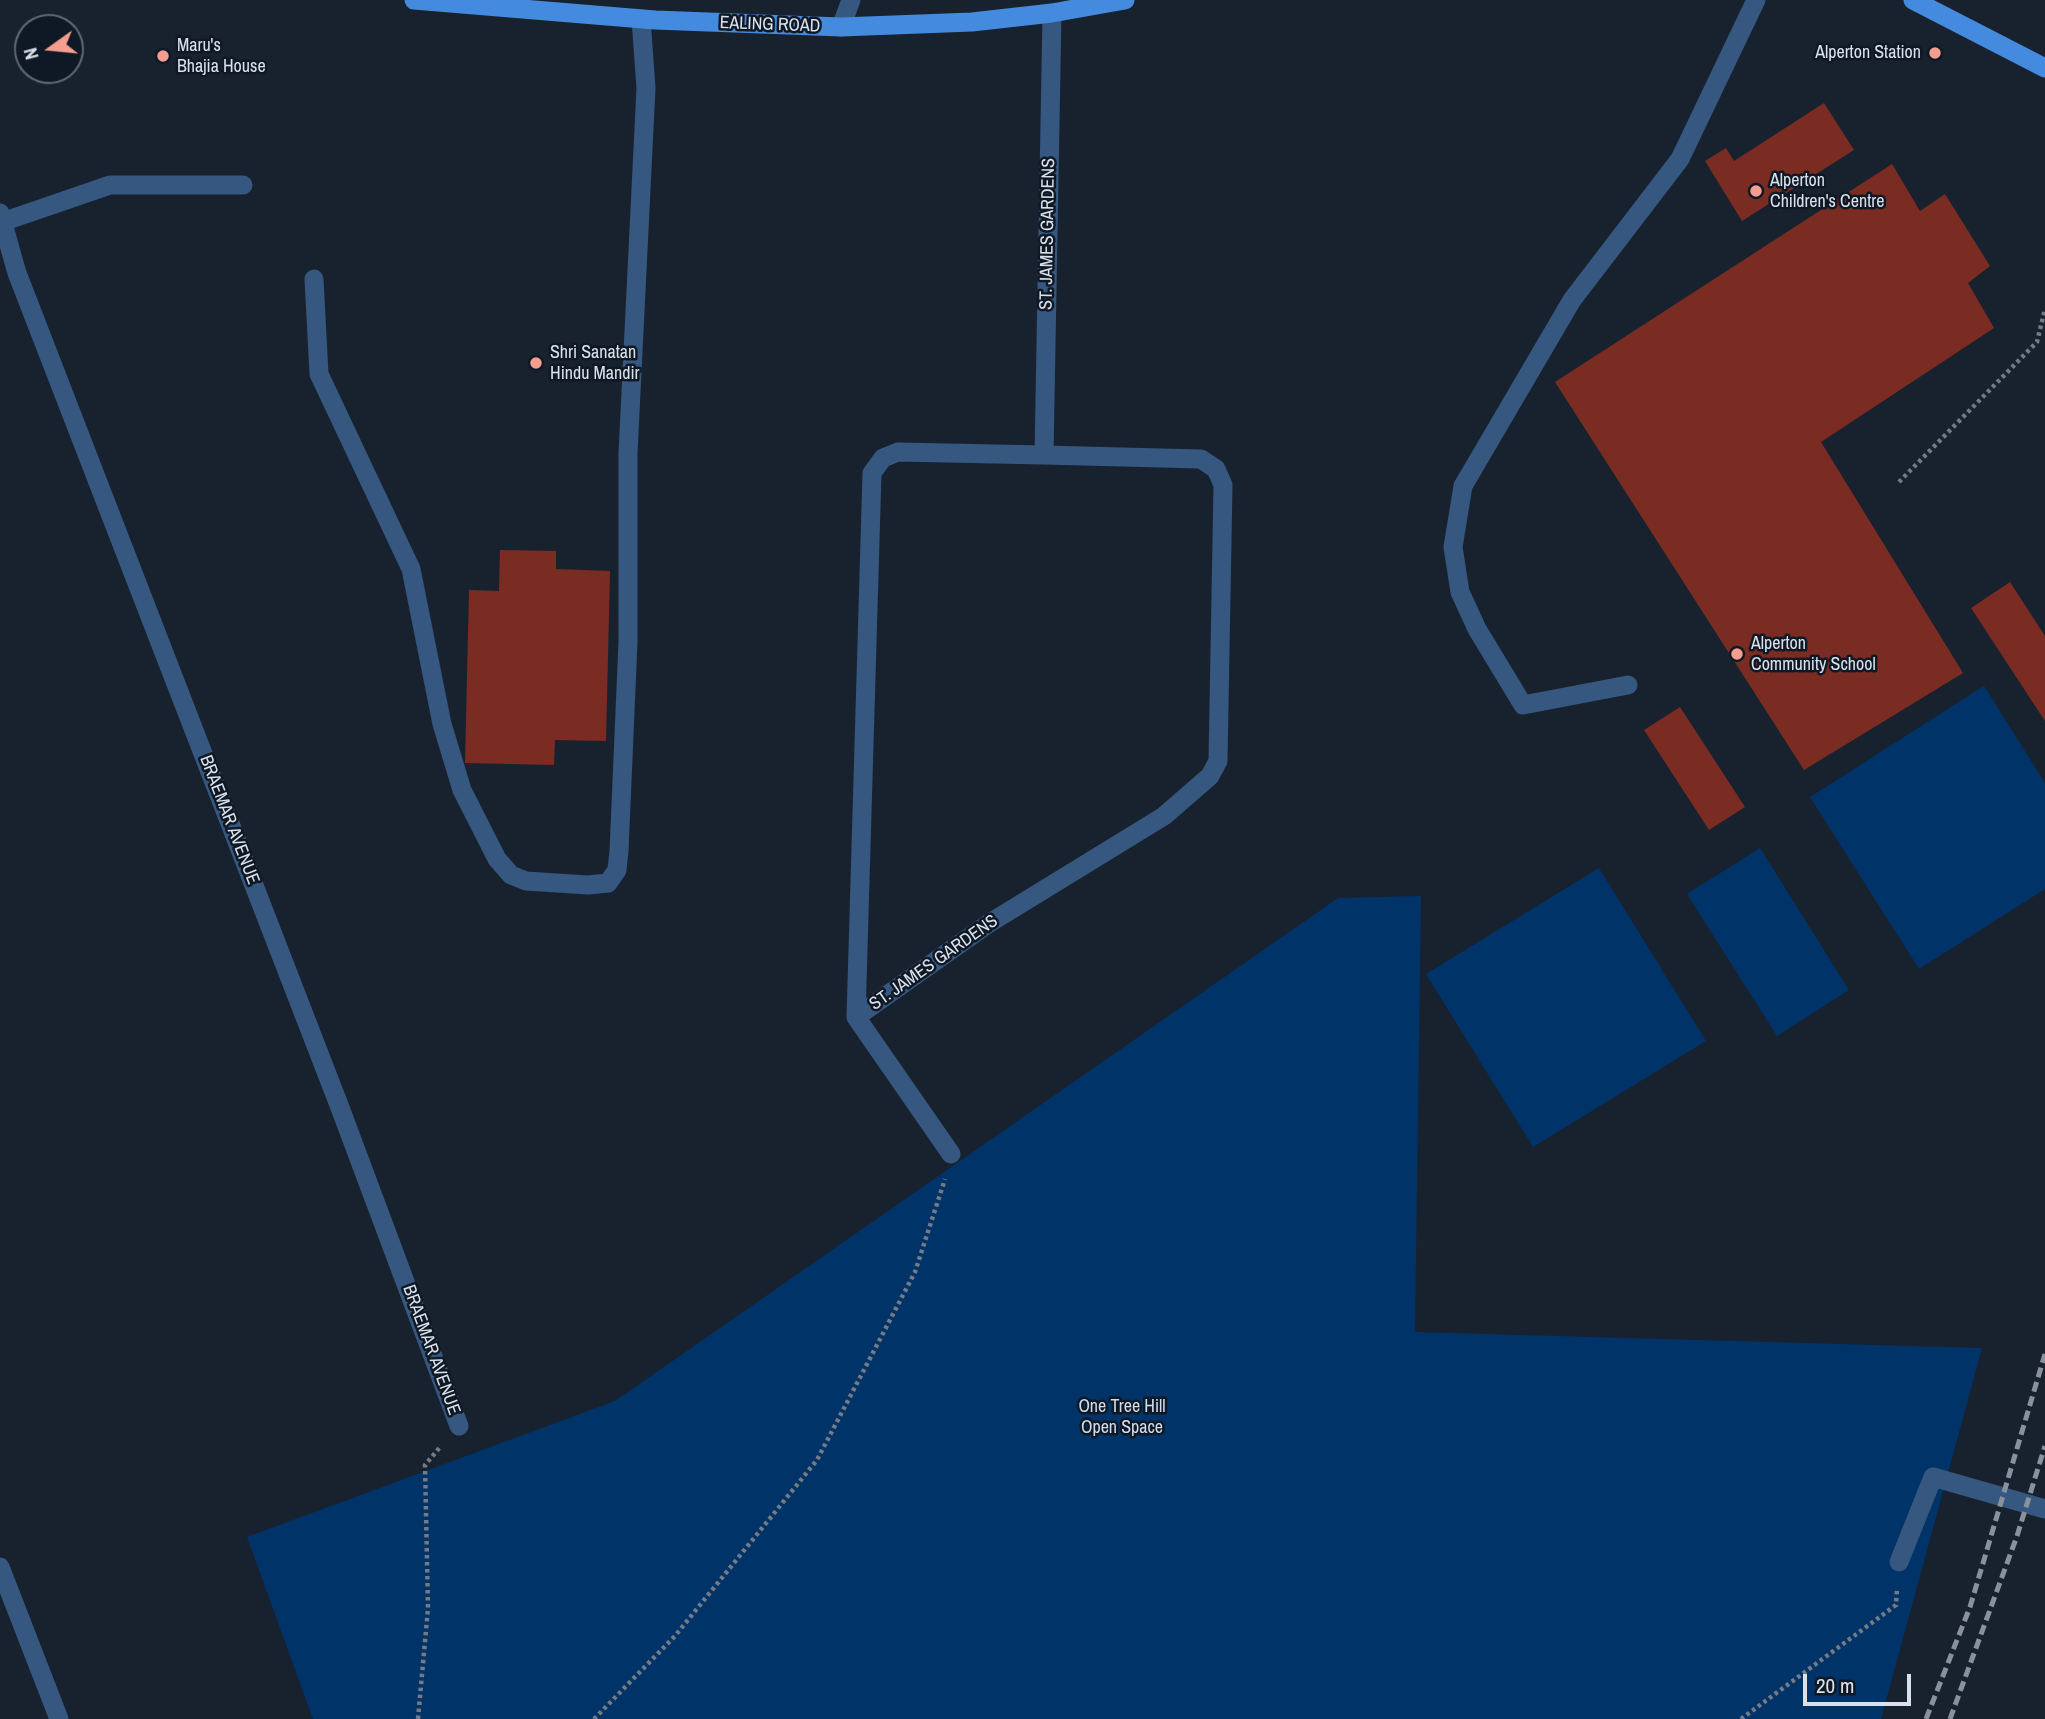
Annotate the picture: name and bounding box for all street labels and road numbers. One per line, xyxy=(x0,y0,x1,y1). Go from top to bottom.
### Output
street label: EALING ROAD xyxy=(719,12,821,38)
street label: ST. JAMES GARDENS xyxy=(1036,158,1060,310)
street label: BRAEMAR AVENUE xyxy=(194,752,264,888)
street label: ST. JAMES GARDENS xyxy=(866,911,1002,1015)
street label: BRAEMAR AVENUE xyxy=(397,1282,465,1418)

